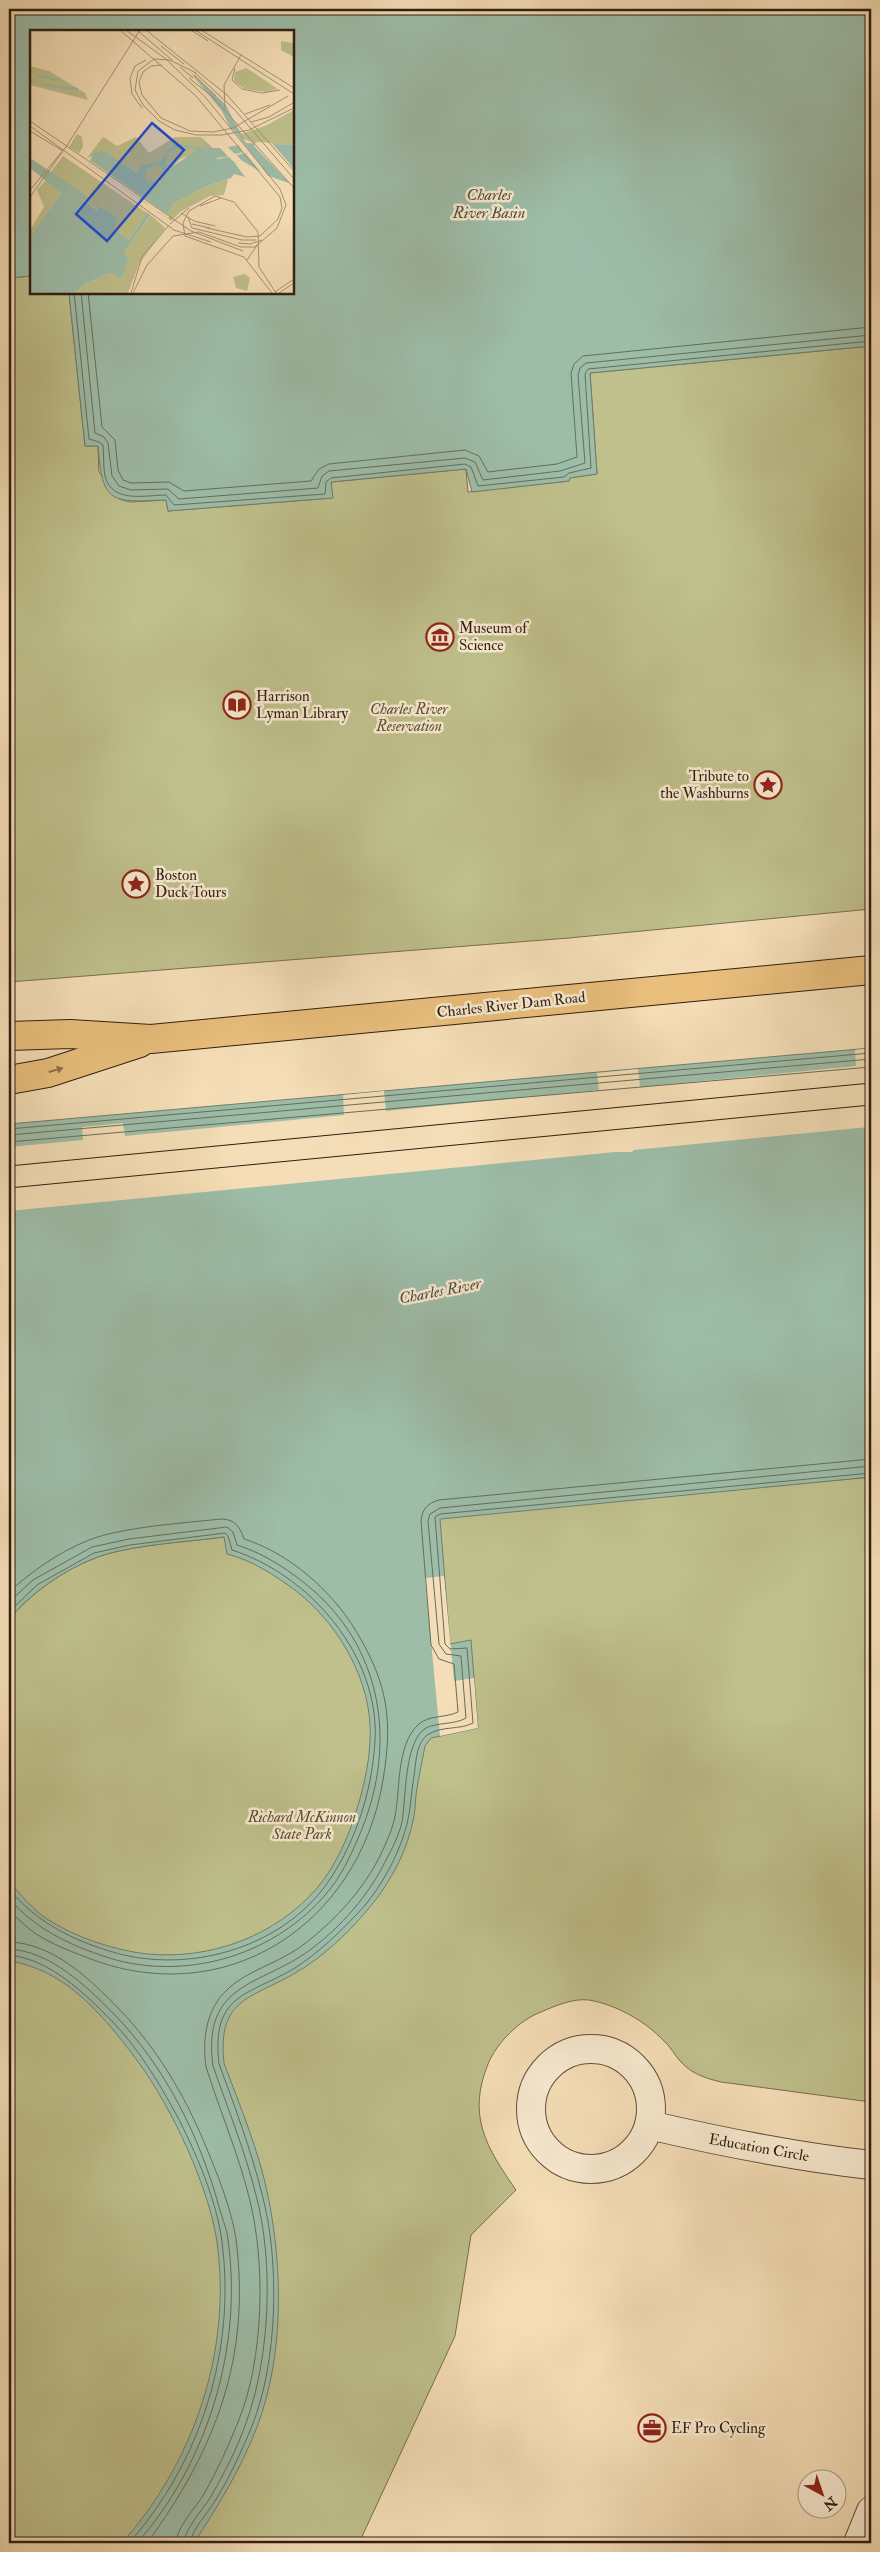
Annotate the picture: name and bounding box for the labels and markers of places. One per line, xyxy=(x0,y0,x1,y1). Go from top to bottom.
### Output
place label: Museum of Science xyxy=(459,619,529,655)
museum icon: Museum of Science xyxy=(425,622,455,652)
place label: Harrison Lyman Library xyxy=(256,687,349,723)
library icon: Harrison Lyman Library xyxy=(222,690,252,720)
place label: Tribute to the Washburns xyxy=(660,767,749,803)
place icon: Tribute to the Washburns xyxy=(753,770,783,800)
place label: Boston Duck Tours xyxy=(155,866,226,902)
place icon: Boston Duck Tours xyxy=(121,869,151,899)
office icon: EF Pro Cycling xyxy=(637,2413,667,2443)
place label: EF Pro Cycling xyxy=(671,2419,766,2438)

